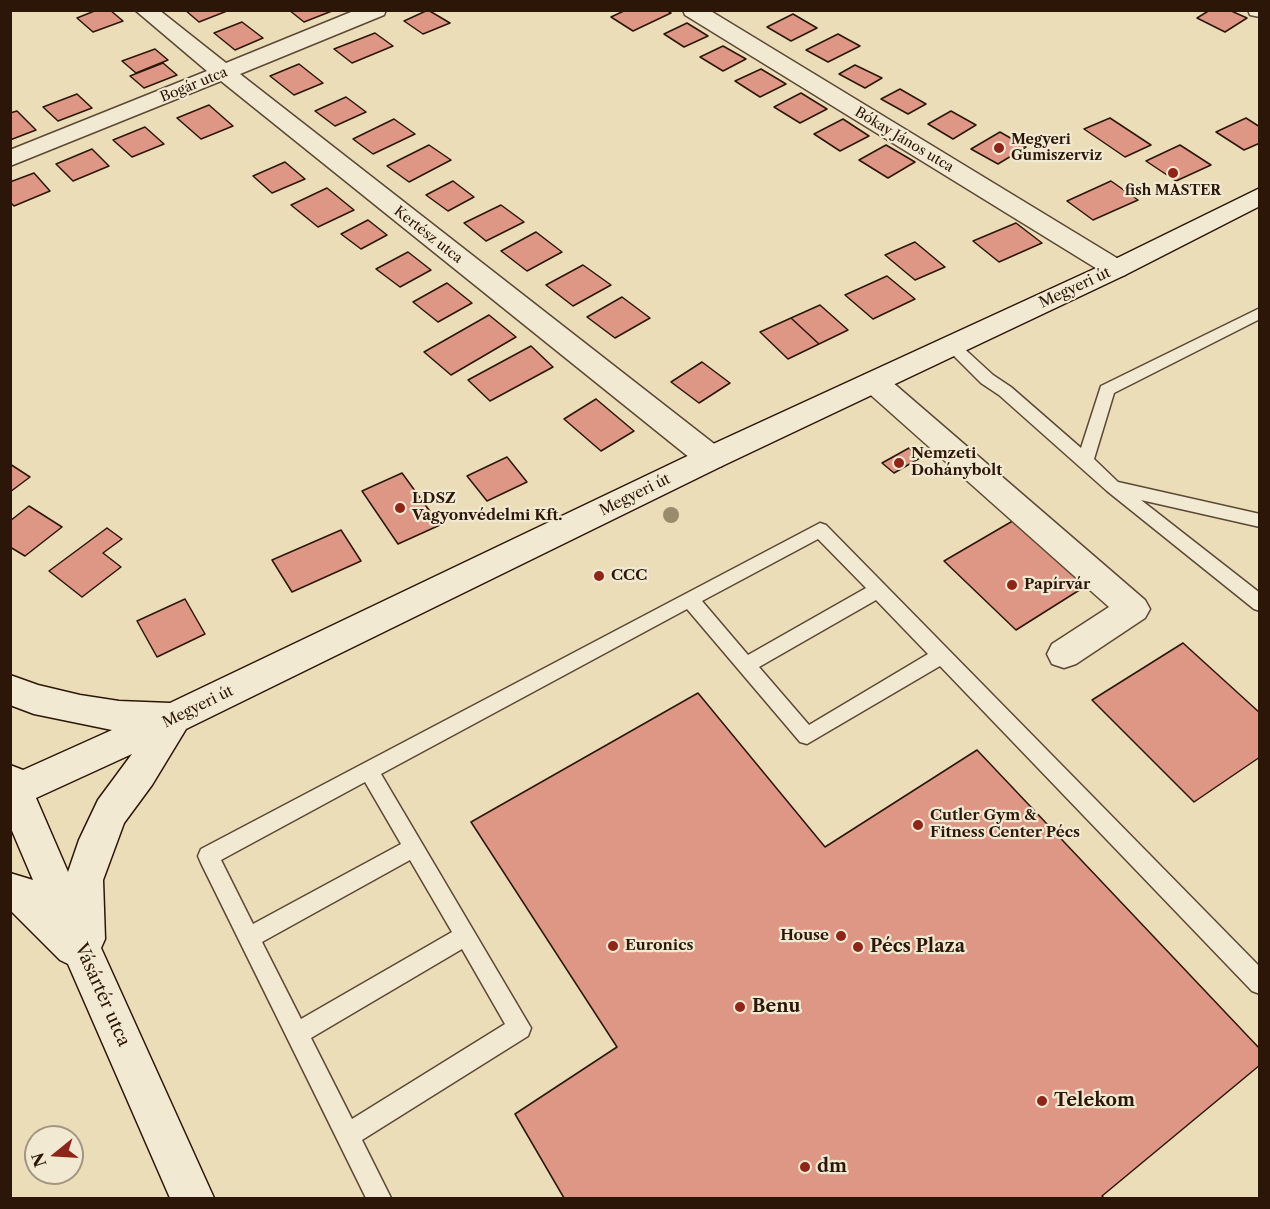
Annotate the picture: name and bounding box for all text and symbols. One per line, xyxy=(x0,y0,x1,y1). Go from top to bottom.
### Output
street label: Bogár utca xyxy=(158,64,230,106)
street label: Bókay János utca xyxy=(852,104,956,176)
place label: Megyeri Gumiszerviz xyxy=(1011,132,1102,164)
marker: Megyeri Gumiszerviz xyxy=(992,141,1006,155)
marker: fish MASTER xyxy=(1166,166,1180,180)
place label: fish MASTER xyxy=(1125,183,1221,199)
street label: Kertész utca xyxy=(390,203,466,267)
street label: Megyeri út xyxy=(1036,264,1114,312)
place label: Nemzeti Dohánybolt xyxy=(911,445,1002,480)
marker: Nemzeti Dohánybolt xyxy=(892,456,906,470)
street label: Megyeri út xyxy=(597,470,673,520)
place label: LDSZ Vagyonvédelmi Kft. xyxy=(412,490,562,525)
marker: LDSZ Vagyonvédelmi Kft. xyxy=(393,501,407,515)
place label: CCC xyxy=(611,567,647,585)
marker: CCC xyxy=(592,569,606,583)
place label: Papírvár xyxy=(1024,576,1090,594)
marker: Papírvár xyxy=(1005,578,1019,592)
street label: Megyeri út xyxy=(160,682,236,732)
place label: Cutler Gym & Fitness Center Pécs xyxy=(930,807,1080,842)
marker: Cutler Gym & Fitness Center Pécs xyxy=(911,818,925,832)
place label: House xyxy=(780,927,829,945)
marker: House xyxy=(834,929,848,943)
place label: Pécs Plaza xyxy=(870,936,965,958)
place label: Euronics xyxy=(625,937,693,955)
marker: Euronics xyxy=(606,939,620,953)
street label: Vásártér utca xyxy=(70,940,134,1050)
marker: Pécs Plaza xyxy=(851,940,865,954)
place label: Benu xyxy=(752,996,800,1018)
marker: Benu xyxy=(733,1000,747,1014)
place label: Telekom xyxy=(1054,1090,1135,1112)
marker: Telekom xyxy=(1035,1094,1049,1108)
north arrow xyxy=(24,1125,84,1185)
text: N xyxy=(27,1150,50,1170)
place label: dm xyxy=(817,1156,847,1178)
marker: dm xyxy=(798,1160,812,1174)

